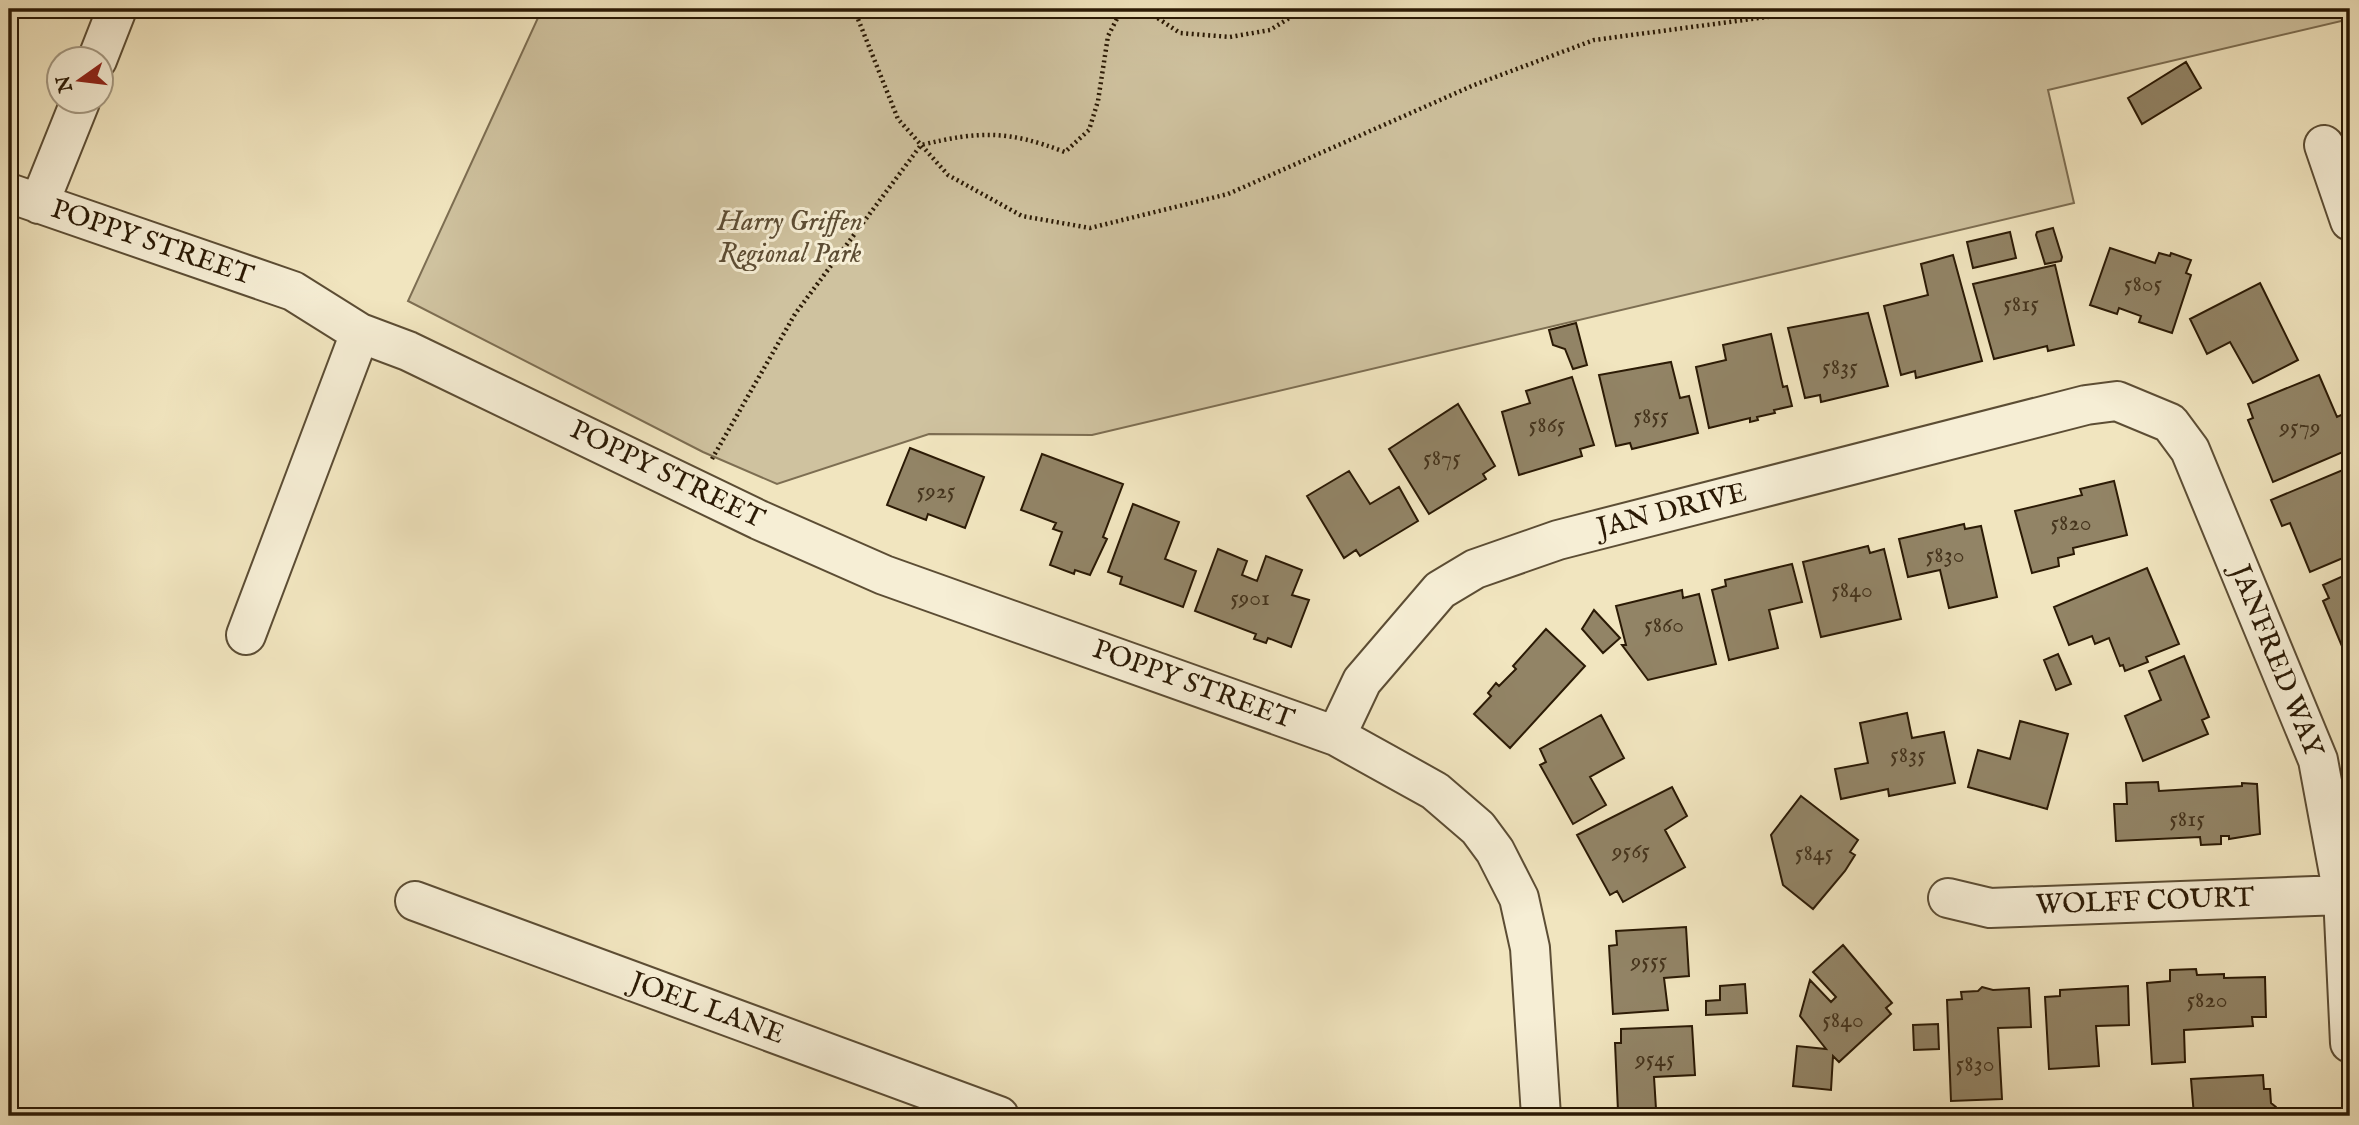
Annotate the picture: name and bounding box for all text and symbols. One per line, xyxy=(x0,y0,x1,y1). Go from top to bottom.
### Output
north arrow xyxy=(46,46,116,116)
text: N xyxy=(52,72,79,95)
street label: POPPY STREET xyxy=(46,192,258,294)
park label: Harry Griffen Regional Park xyxy=(716,205,863,272)
house number: 5805 xyxy=(2124,269,2163,300)
house number: 5815 xyxy=(2003,289,2039,320)
house number: 5835 xyxy=(1822,352,1858,383)
house number: 5855 xyxy=(1633,401,1669,432)
house number: 5865 xyxy=(1529,410,1566,441)
house number: 9579 xyxy=(2279,412,2320,443)
street label: POPPY STREET xyxy=(564,413,770,537)
house number: 5875 xyxy=(1423,443,1461,474)
house number: 5925 xyxy=(916,476,956,507)
street label: JAN DRIVE xyxy=(1591,476,1750,547)
house number: 5820 xyxy=(2050,508,2092,539)
house number: 5830 xyxy=(1926,540,1964,571)
street label: JANFRED WAY xyxy=(2220,557,2331,764)
house number: 5840 xyxy=(1831,575,1873,606)
house number: 5901 xyxy=(1230,583,1270,614)
house number: 5860 xyxy=(1644,610,1684,641)
street label: POPPY STREET xyxy=(1088,632,1299,738)
house number: 5835 xyxy=(1890,740,1926,771)
house number: 5815 xyxy=(2169,804,2205,835)
house number: 9565 xyxy=(1611,836,1650,867)
house number: 5845 xyxy=(1795,838,1834,869)
street label: WOLFF COURT xyxy=(2035,881,2255,923)
house number: 9555 xyxy=(1630,946,1668,977)
street label: JOEL LANE xyxy=(622,964,789,1053)
house number: 5820 xyxy=(2186,985,2228,1016)
house number: 5840 xyxy=(1822,1005,1864,1036)
house number: 9545 xyxy=(1634,1044,1675,1075)
house number: 5830 xyxy=(1956,1049,1994,1080)

